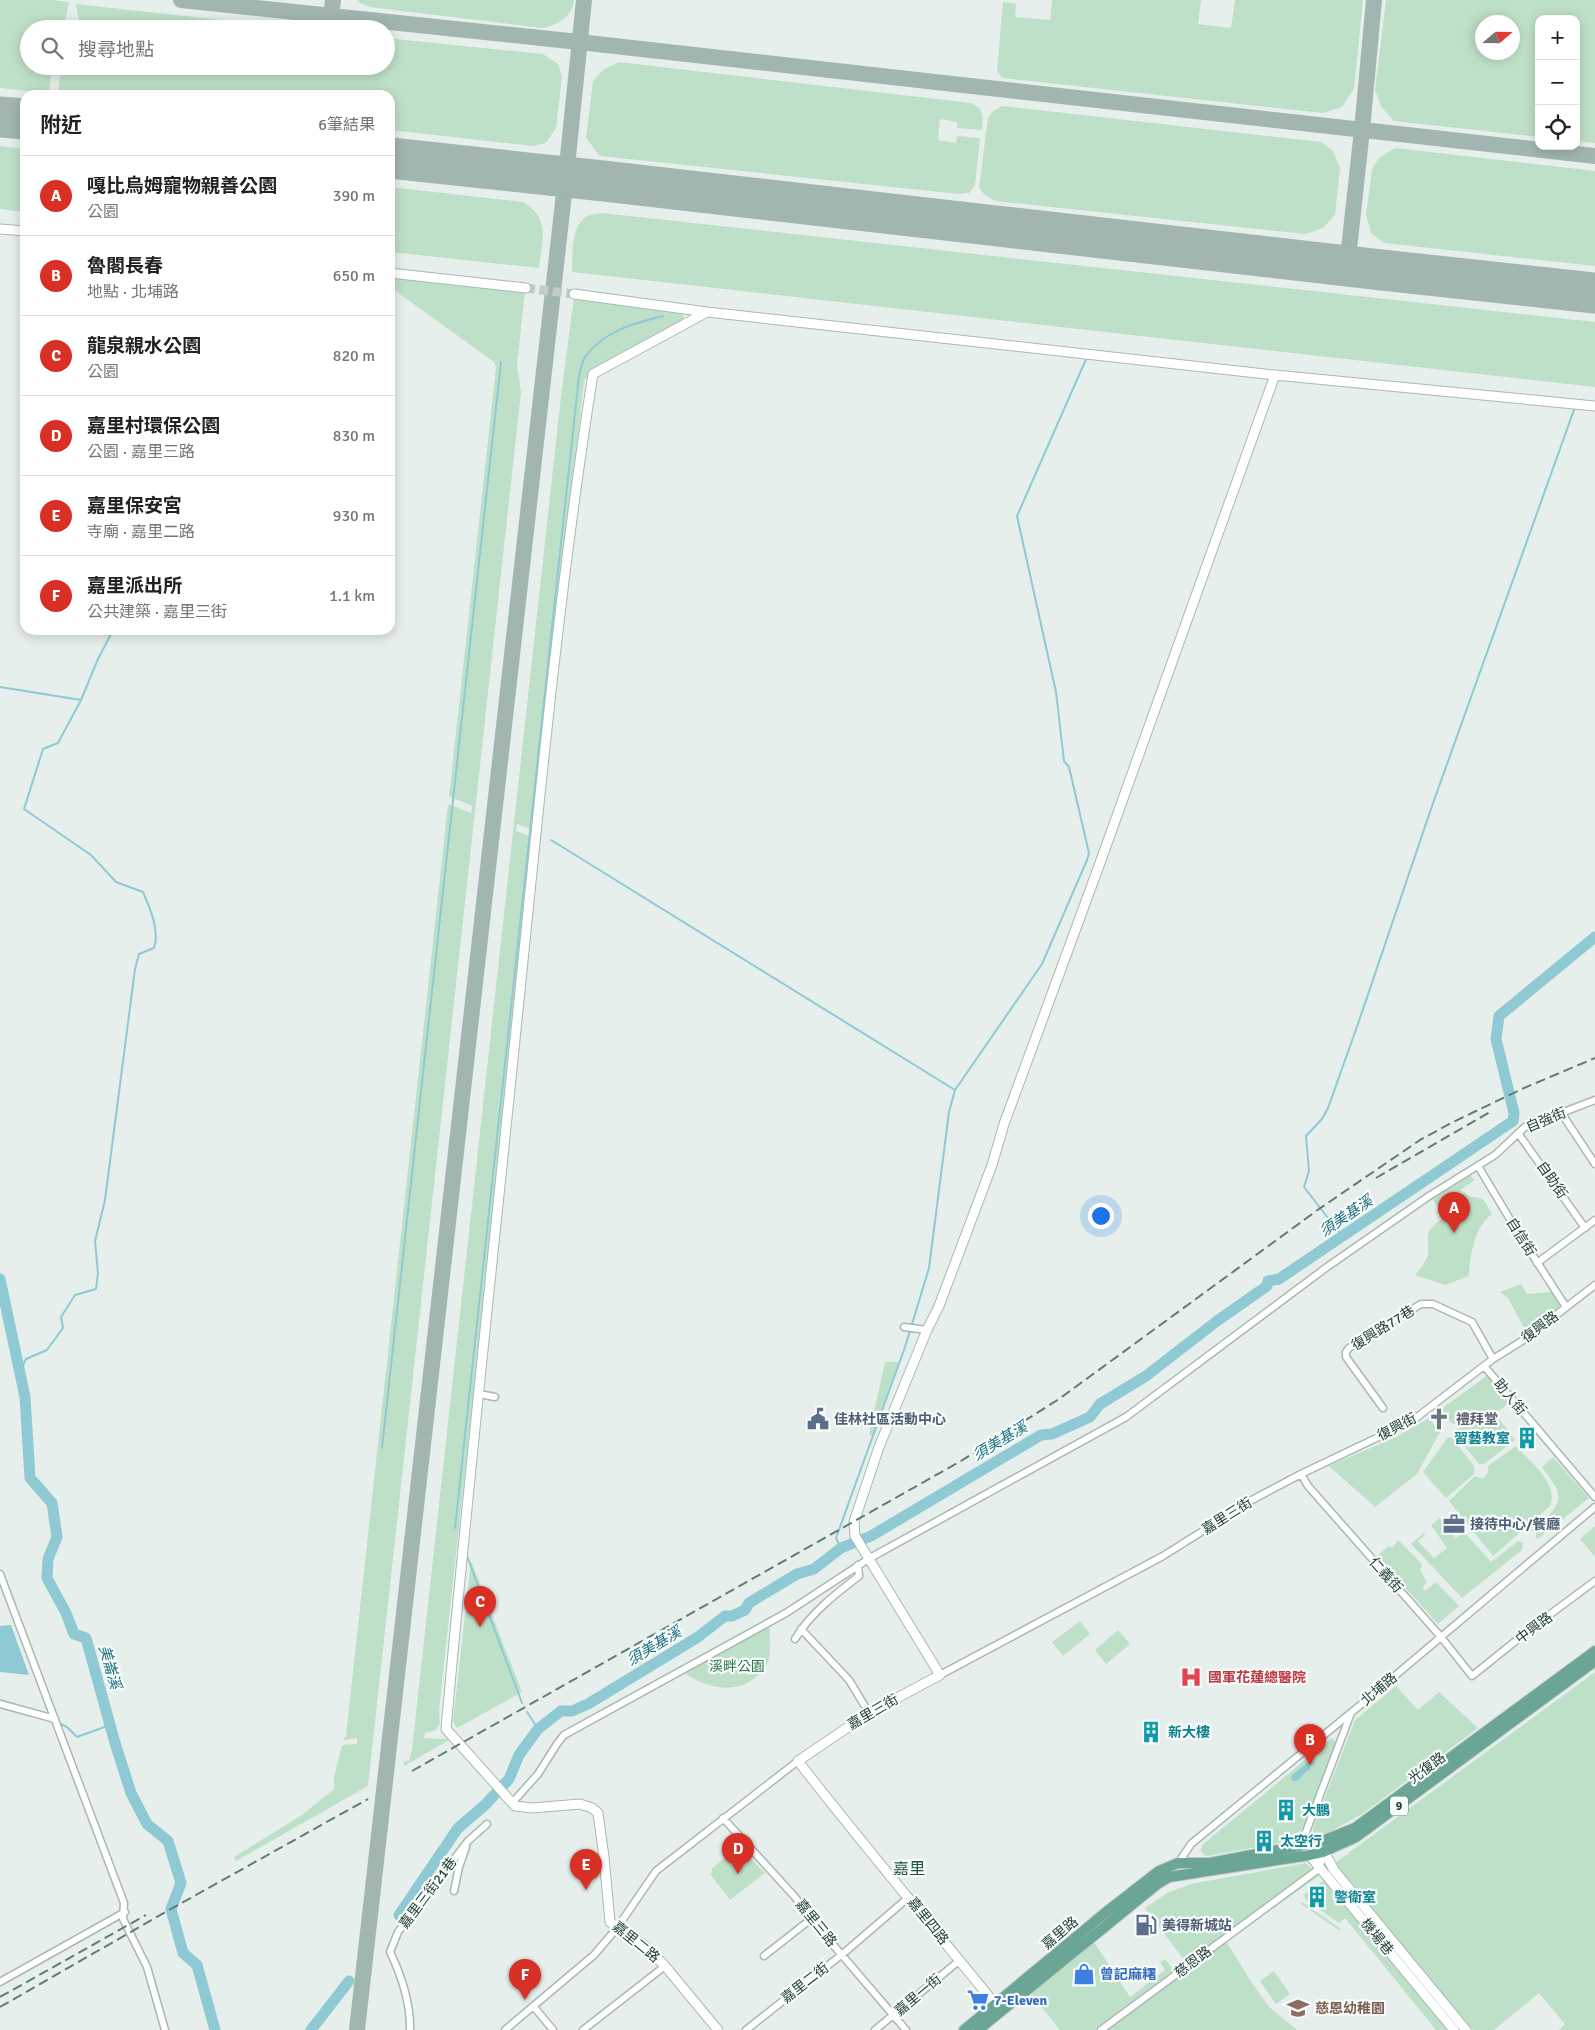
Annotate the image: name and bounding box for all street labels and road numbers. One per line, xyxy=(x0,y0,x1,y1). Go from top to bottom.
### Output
street label: 自強街 xyxy=(1523,1104,1569,1136)
street label: 自助街 xyxy=(1533,1158,1571,1202)
street label: 自信街 xyxy=(1503,1215,1539,1259)
street label: 復興路77巷 xyxy=(1348,1302,1418,1354)
street label: 復興路 xyxy=(1518,1308,1562,1346)
street label: 助人街 xyxy=(1490,1375,1530,1419)
street label: 復興街 xyxy=(1374,1410,1420,1444)
street label: 嘉里三街 xyxy=(1199,1494,1255,1538)
street label: 仁義街 xyxy=(1366,1554,1406,1596)
street label: 中興路 xyxy=(1512,1609,1556,1647)
street label: 北埔路 xyxy=(1357,1669,1401,1709)
street label: 嘉里三街 xyxy=(845,1691,901,1733)
street label: 光復路 xyxy=(1405,1749,1449,1787)
road number: 9 xyxy=(1390,1796,1408,1815)
street label: 嘉里三街21巷 xyxy=(396,1854,460,1932)
street label: 嘉里四路 xyxy=(904,1894,952,1948)
street label: 嘉里三路 xyxy=(792,1896,840,1950)
street label: 嘉里路 xyxy=(1038,1913,1082,1953)
street label: 機場巷 xyxy=(1357,1915,1397,1959)
street label: 嘉里二路 xyxy=(609,1918,663,1966)
street label: 慈恩路 xyxy=(1171,1943,1215,1981)
street label: 嘉里二街 xyxy=(778,1959,832,2007)
street label: 嘉里一街 xyxy=(891,1970,945,2020)

